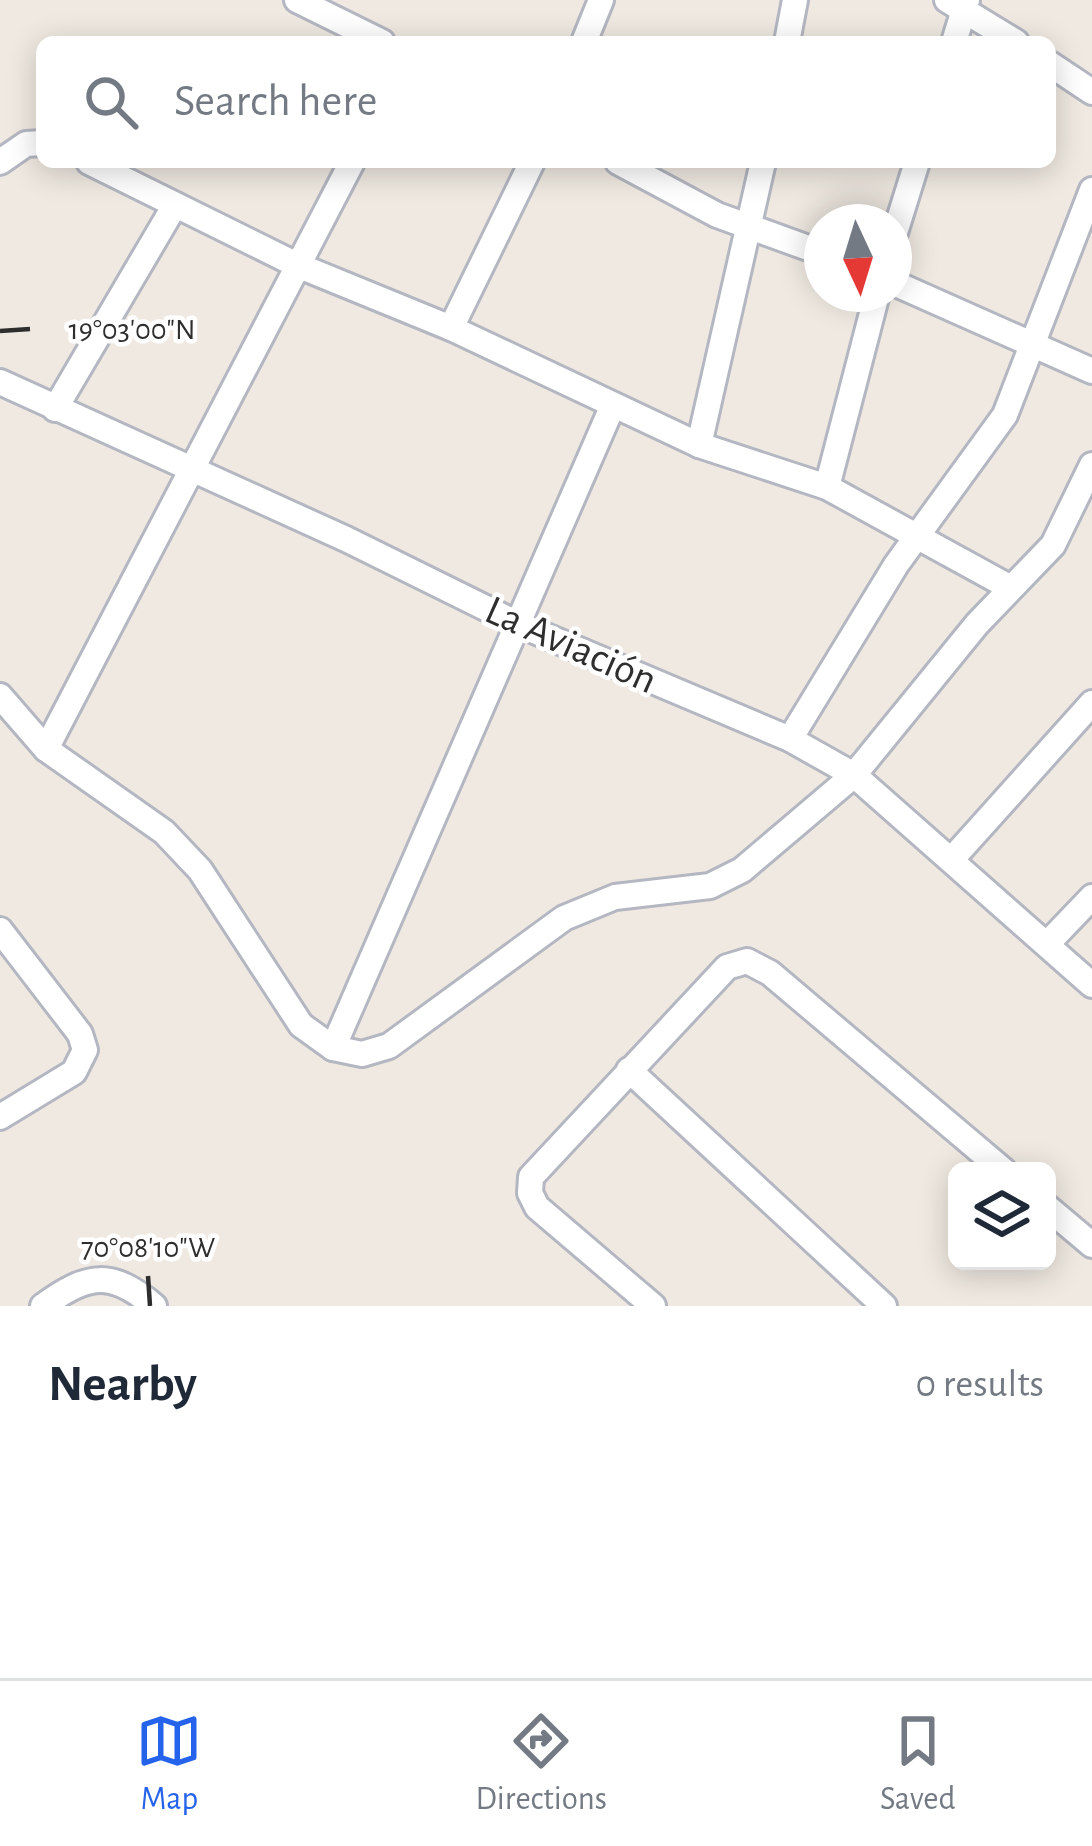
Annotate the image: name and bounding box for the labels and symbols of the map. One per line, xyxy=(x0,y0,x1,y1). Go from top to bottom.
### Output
north arrow xyxy=(804,204,912,312)
text: 19°03'00"N xyxy=(69,315,195,345)
street label: La Aviación xyxy=(479,589,663,701)
text: 70°08'10"W xyxy=(81,1233,215,1263)

